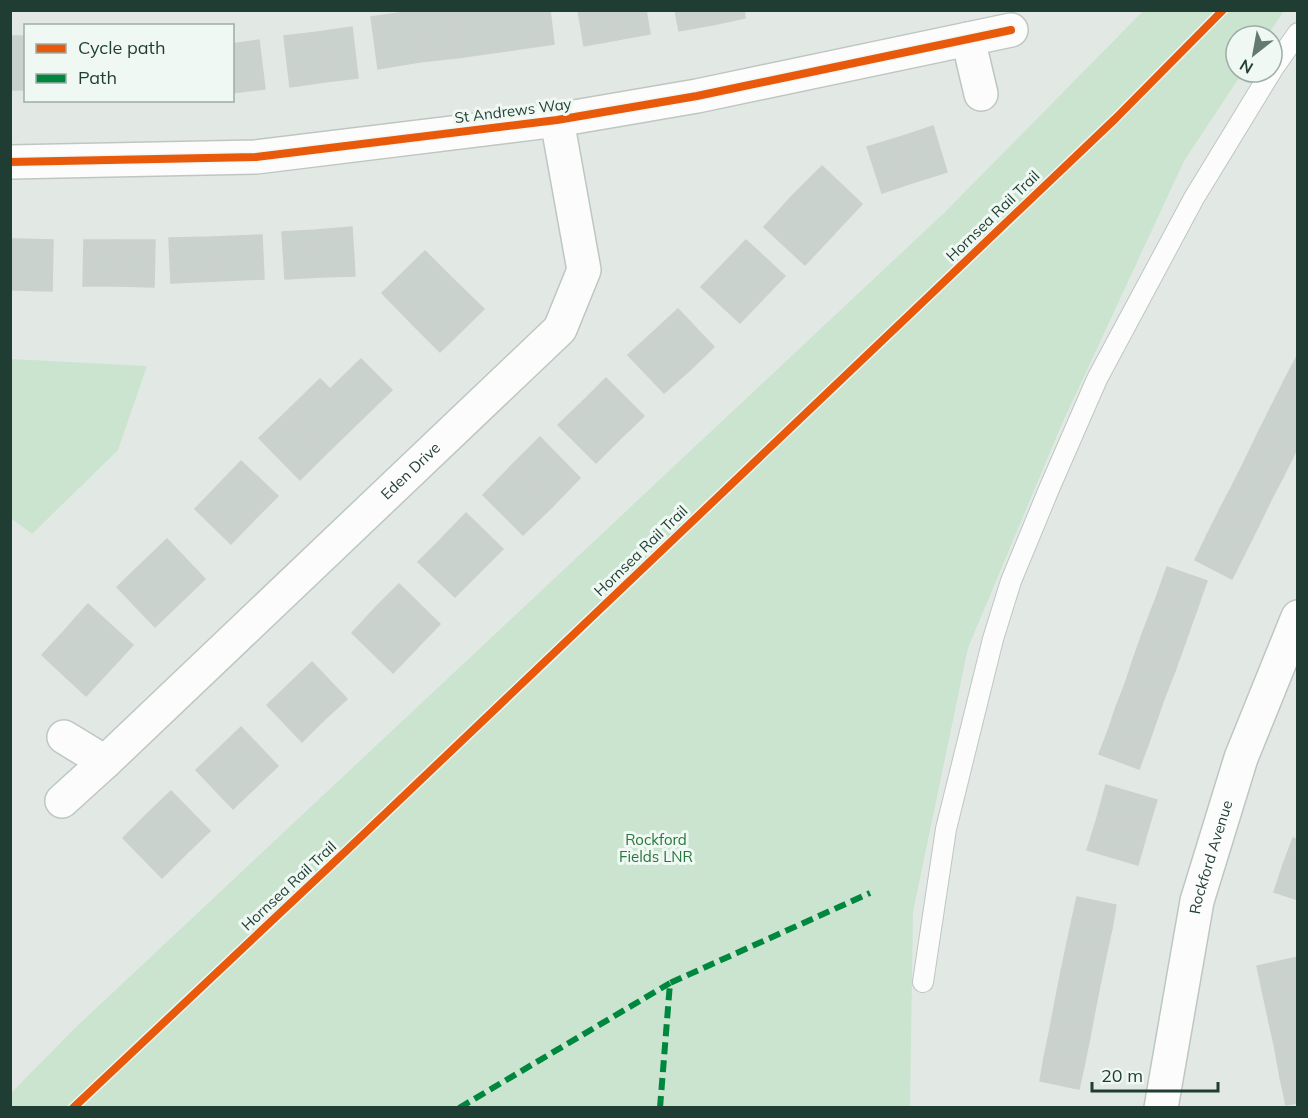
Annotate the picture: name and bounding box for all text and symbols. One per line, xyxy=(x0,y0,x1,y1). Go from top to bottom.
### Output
legend xyxy=(24,24,234,102)
north arrow xyxy=(1224,24,1284,84)
text: Cycle path xyxy=(78,36,165,59)
text: N xyxy=(1236,55,1257,79)
text: Path xyxy=(78,66,117,89)
street label: St Andrews Way xyxy=(453,94,573,127)
street label: Hornsea Rail Trail xyxy=(942,166,1043,265)
street label: Eden Drive xyxy=(377,438,444,503)
street label: Hornsea Rail Trail xyxy=(590,501,691,600)
street label: Rockford Avenue xyxy=(1185,798,1236,915)
park label: Rockford Fields LNR xyxy=(619,830,693,866)
street label: Hornsea Rail Trail xyxy=(237,837,340,934)
scale bar xyxy=(1092,1055,1218,1093)
text: 20 m xyxy=(1101,1064,1143,1087)

